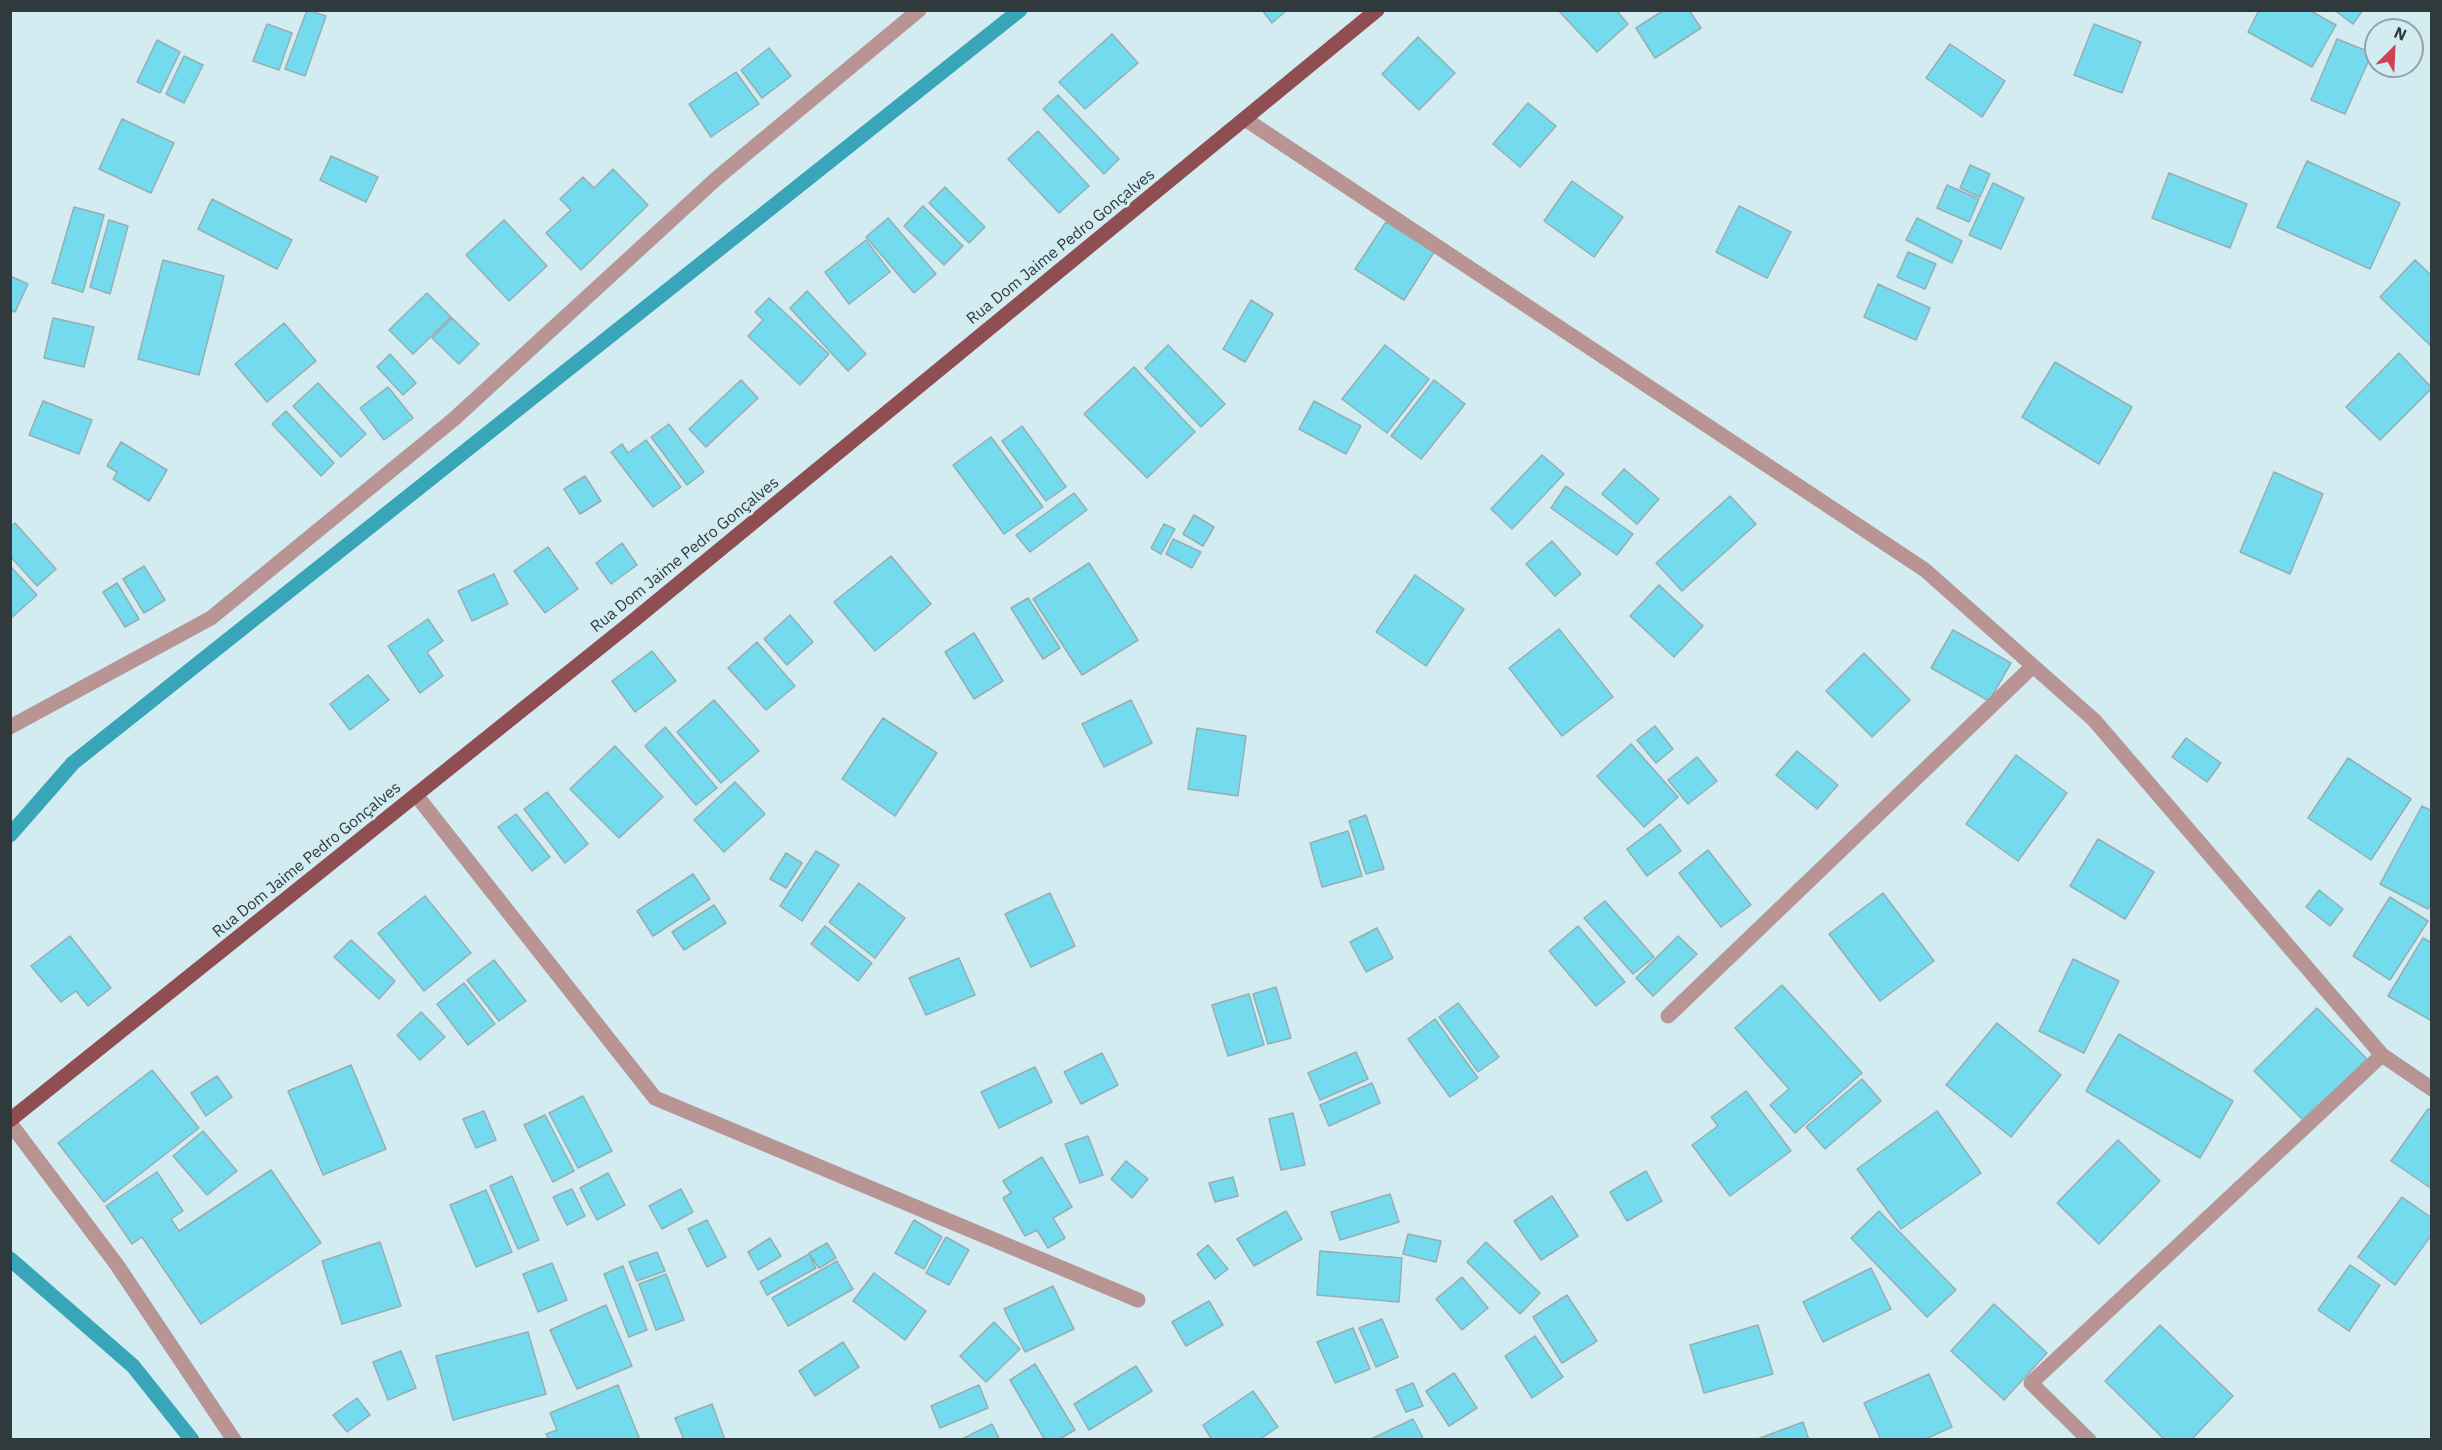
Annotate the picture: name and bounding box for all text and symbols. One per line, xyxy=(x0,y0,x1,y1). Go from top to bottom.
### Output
north arrow xyxy=(2364,18,2424,78)
text: N xyxy=(2391,22,2410,45)
street label: Rua Dom Jaime Pedro Gonçalves xyxy=(963,165,1159,329)
street label: Rua Dom Jaime Pedro Gonçalves xyxy=(587,473,783,637)
street label: Rua Dom Jaime Pedro Gonçalves xyxy=(209,778,405,942)

